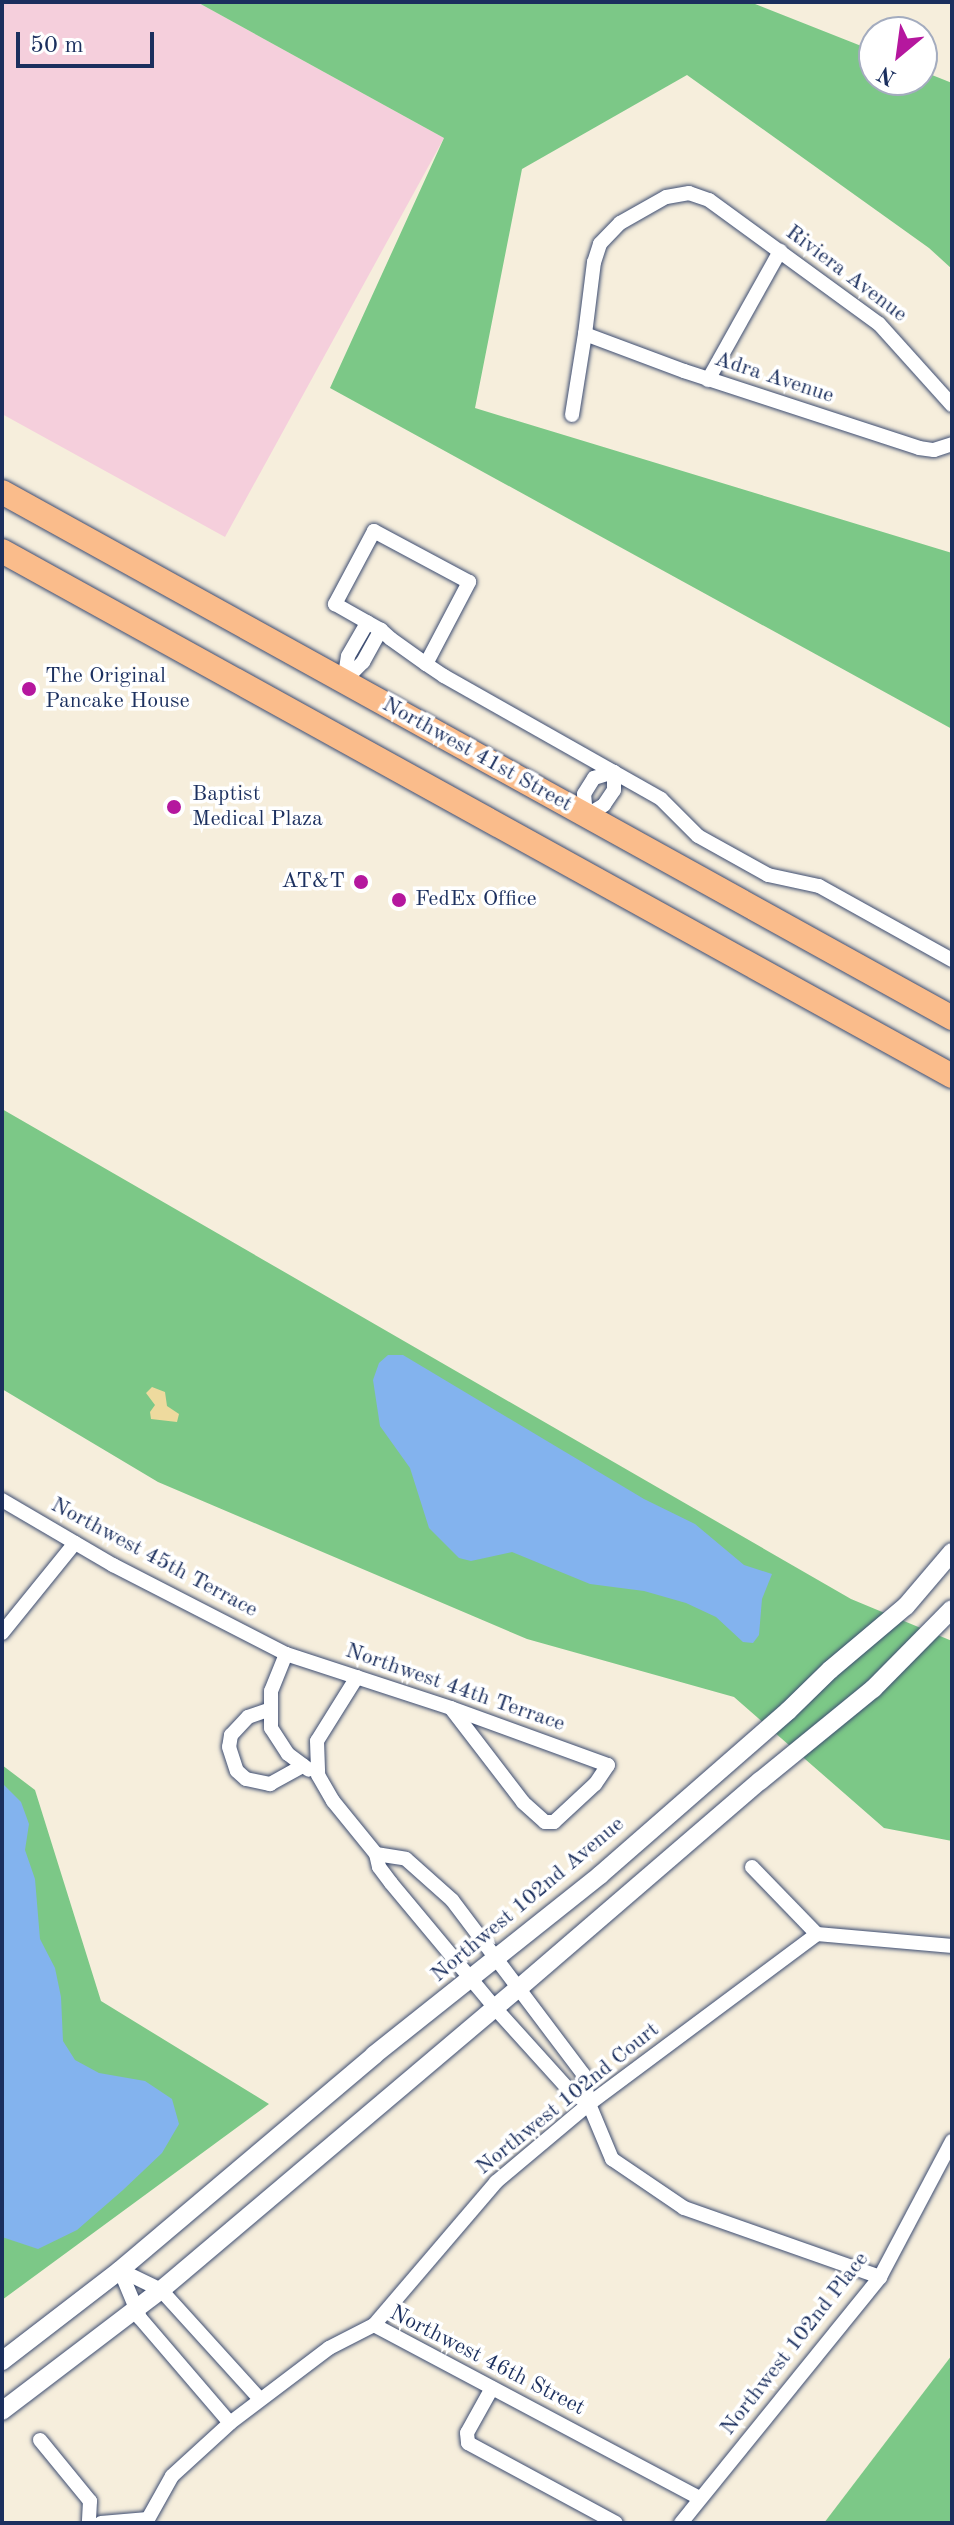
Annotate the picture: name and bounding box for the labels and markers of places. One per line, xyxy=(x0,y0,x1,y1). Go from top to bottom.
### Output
place label: The Original Pancake House xyxy=(45,663,190,714)
marker: The Original Pancake House xyxy=(20,680,38,698)
place label: Baptist Medical Plaza xyxy=(192,781,323,832)
marker: Baptist Medical Plaza xyxy=(163,796,185,818)
place label: AT&T xyxy=(281,869,345,895)
marker: AT&T xyxy=(352,873,370,891)
place label: FedEx Office xyxy=(415,887,537,913)
marker: FedEx Office xyxy=(390,891,408,909)

